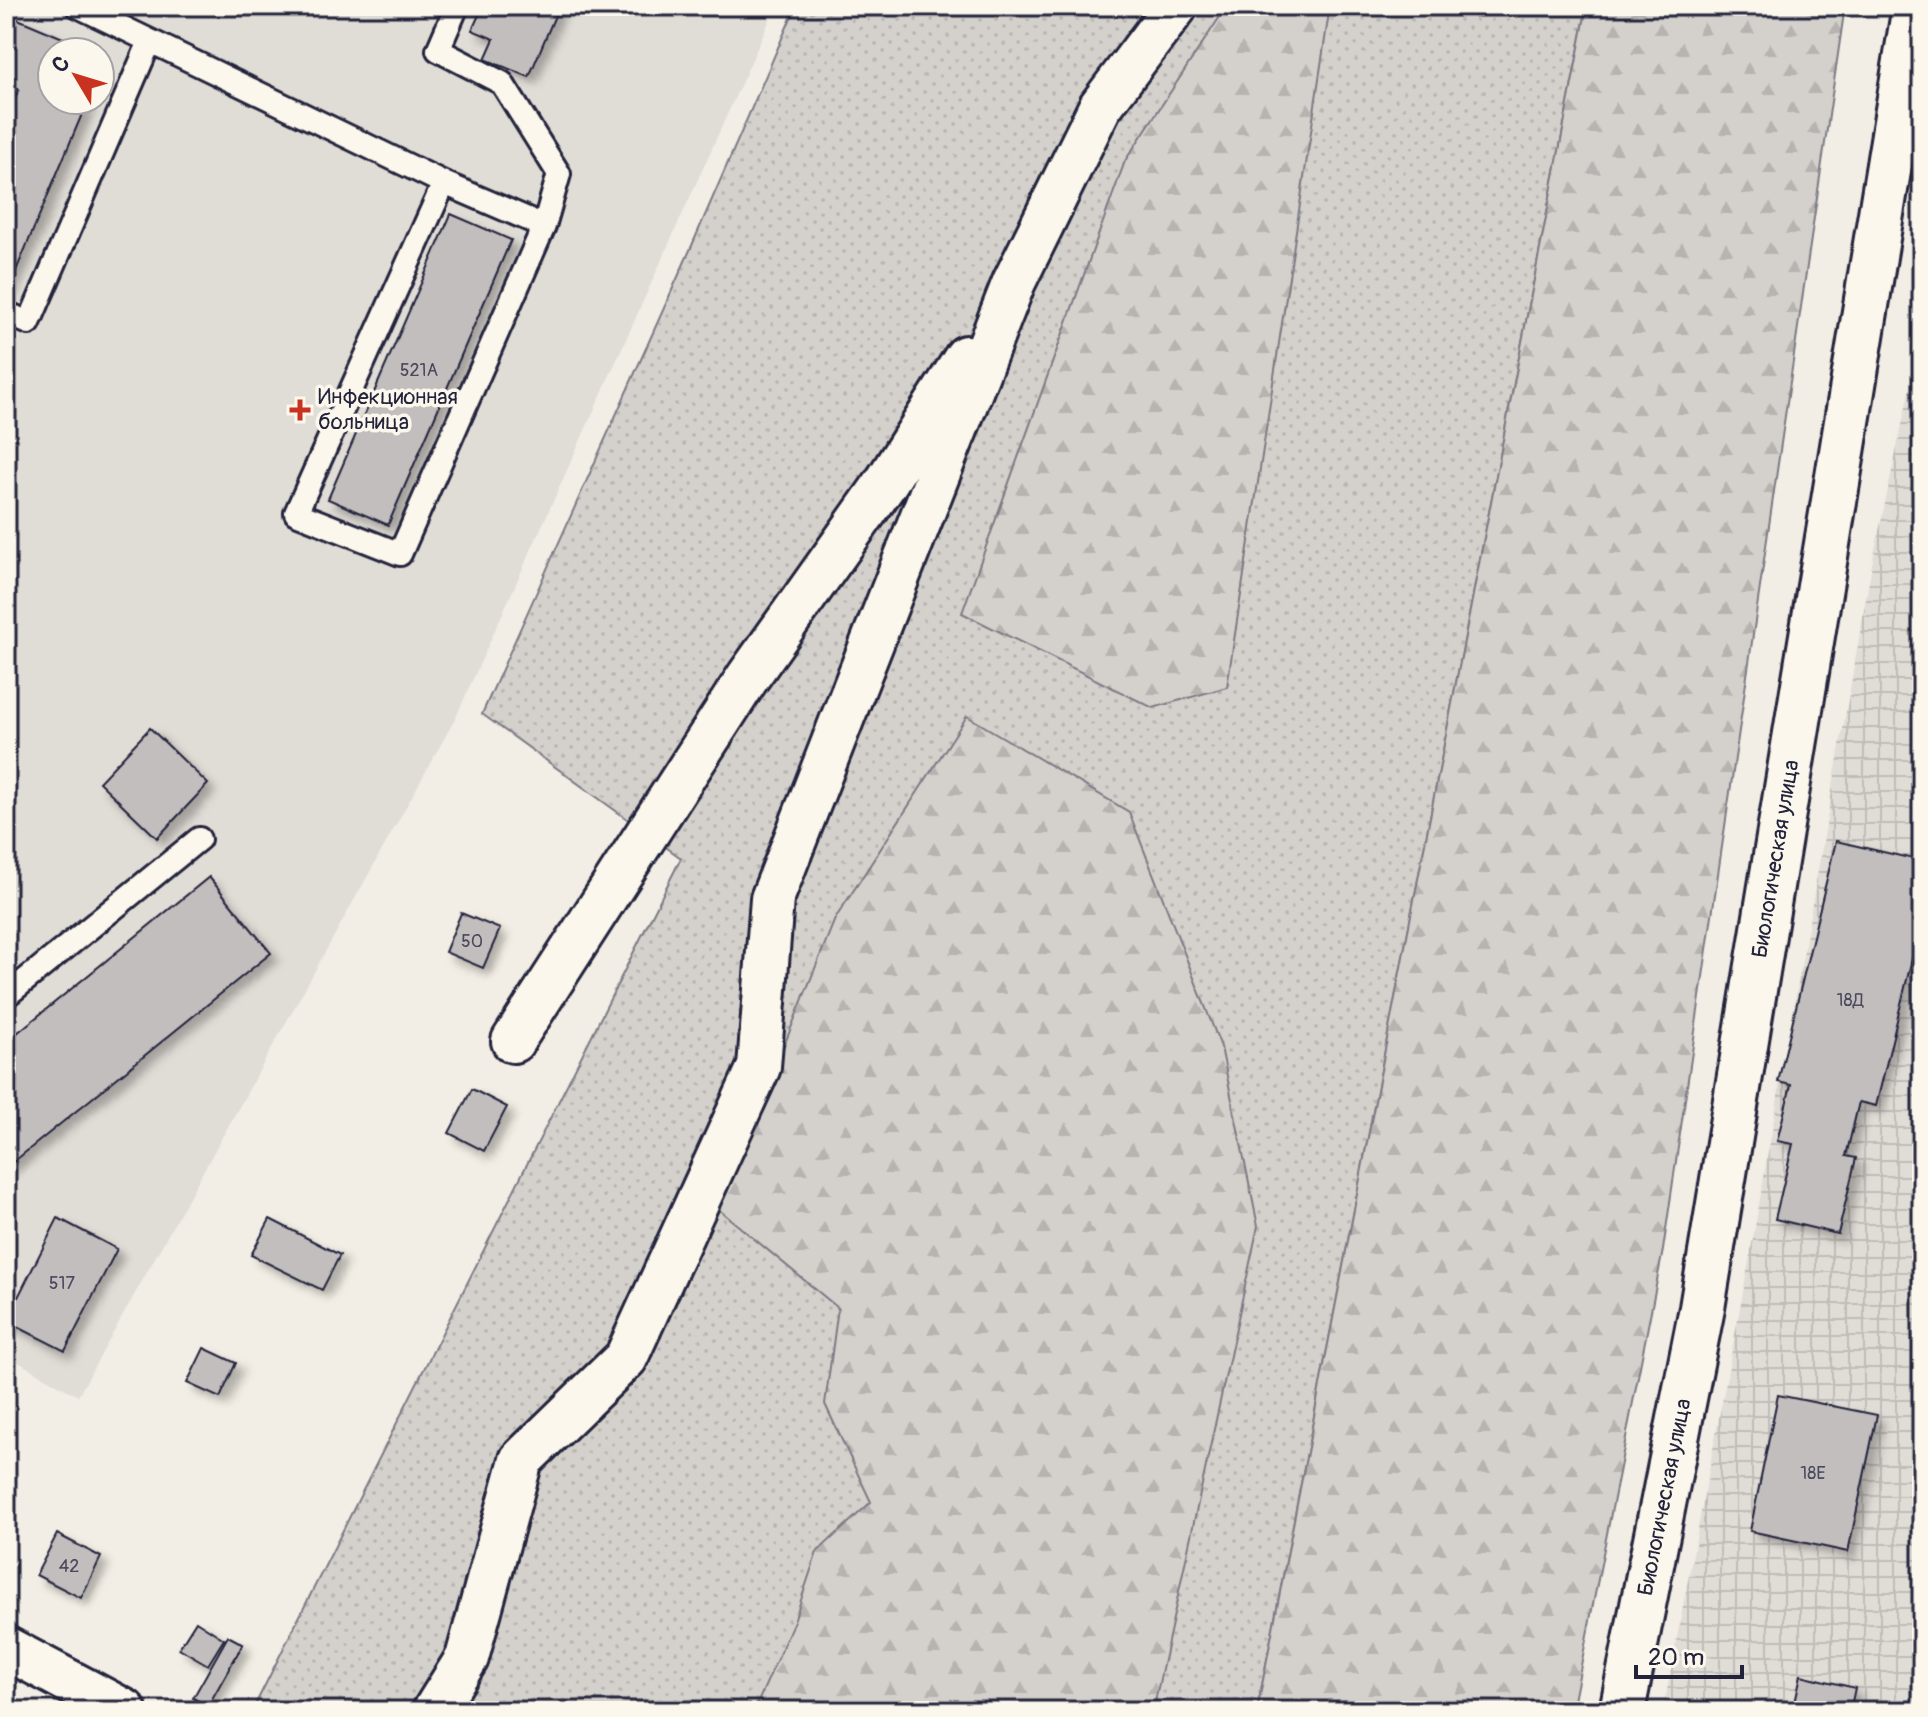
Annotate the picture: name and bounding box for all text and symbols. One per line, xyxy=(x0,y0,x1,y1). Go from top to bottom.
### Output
north arrow xyxy=(36,36,116,116)
text: С xyxy=(46,50,76,78)
house number: 521А xyxy=(400,359,439,382)
place label: Инфекционная больница xyxy=(318,383,458,436)
marker: Инфекционная больница xyxy=(289,399,311,421)
street label: Биологическая улица xyxy=(1745,758,1805,960)
house number: 50 xyxy=(461,930,483,953)
house number: 18Д xyxy=(1837,989,1864,1012)
house number: 517 xyxy=(49,1272,76,1295)
street label: Биологическая улица xyxy=(1631,1396,1698,1598)
house number: 18Е xyxy=(1800,1462,1826,1485)
house number: 42 xyxy=(59,1555,79,1578)
scale bar xyxy=(1636,1629,1742,1679)
text: 20 m xyxy=(1648,1643,1704,1672)

